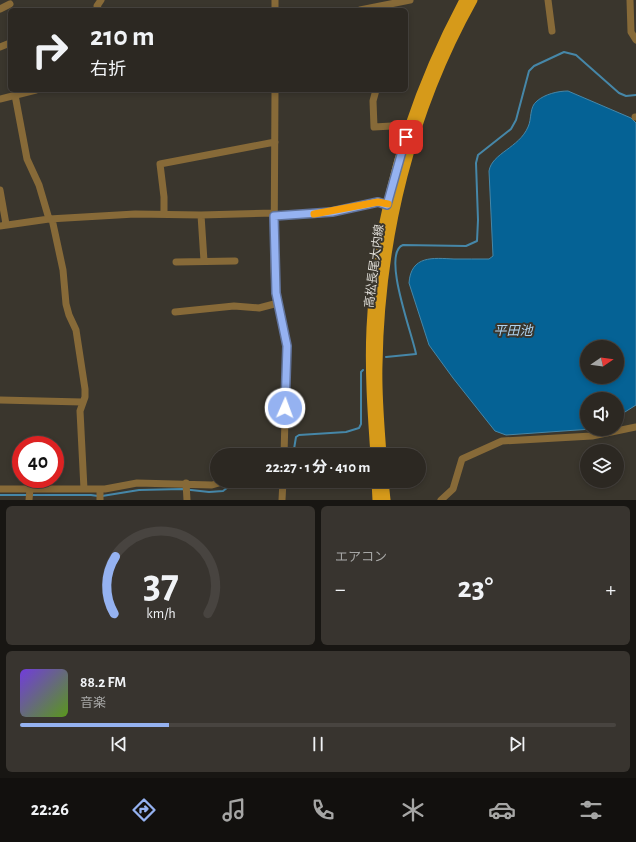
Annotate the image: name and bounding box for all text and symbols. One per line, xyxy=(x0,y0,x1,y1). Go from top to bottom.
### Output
text: 210 m xyxy=(90,23,155,51)
icon: right xyxy=(24,24,76,76)
text: 右折 xyxy=(90,61,126,79)
pin xyxy=(389,120,423,154)
icon: arrive xyxy=(395,126,417,148)
street label: 高松長尾大内線 xyxy=(362,223,385,308)
water label: 平田池 xyxy=(493,324,534,338)
north arrow xyxy=(580,340,624,384)
map controls xyxy=(580,340,624,488)
position arrow xyxy=(264,387,306,429)
button: sound xyxy=(580,392,624,436)
speed limit sign: 40 xyxy=(12,436,64,488)
button: layers xyxy=(580,444,624,488)
text: 22:27 · 1 分 · 410 m xyxy=(266,460,370,475)
text: エアコン xyxy=(335,551,387,564)
text: 37 xyxy=(143,563,178,604)
text: 23° xyxy=(458,573,493,603)
text: − xyxy=(335,578,346,600)
text: + xyxy=(605,578,616,600)
text: km/h xyxy=(146,606,175,620)
text: 88.2 FM xyxy=(80,675,126,690)
text: 音楽 xyxy=(80,697,106,710)
icon: previous xyxy=(108,733,130,755)
icon: pause xyxy=(307,733,329,755)
icon: next xyxy=(506,733,528,755)
icon: directions xyxy=(130,796,158,824)
icon: music xyxy=(220,796,248,824)
icon: phone xyxy=(309,796,337,824)
icon: climate xyxy=(399,796,427,824)
icon: car xyxy=(488,796,516,824)
icon: filters xyxy=(577,796,605,824)
text: 22:26 xyxy=(31,801,69,819)

